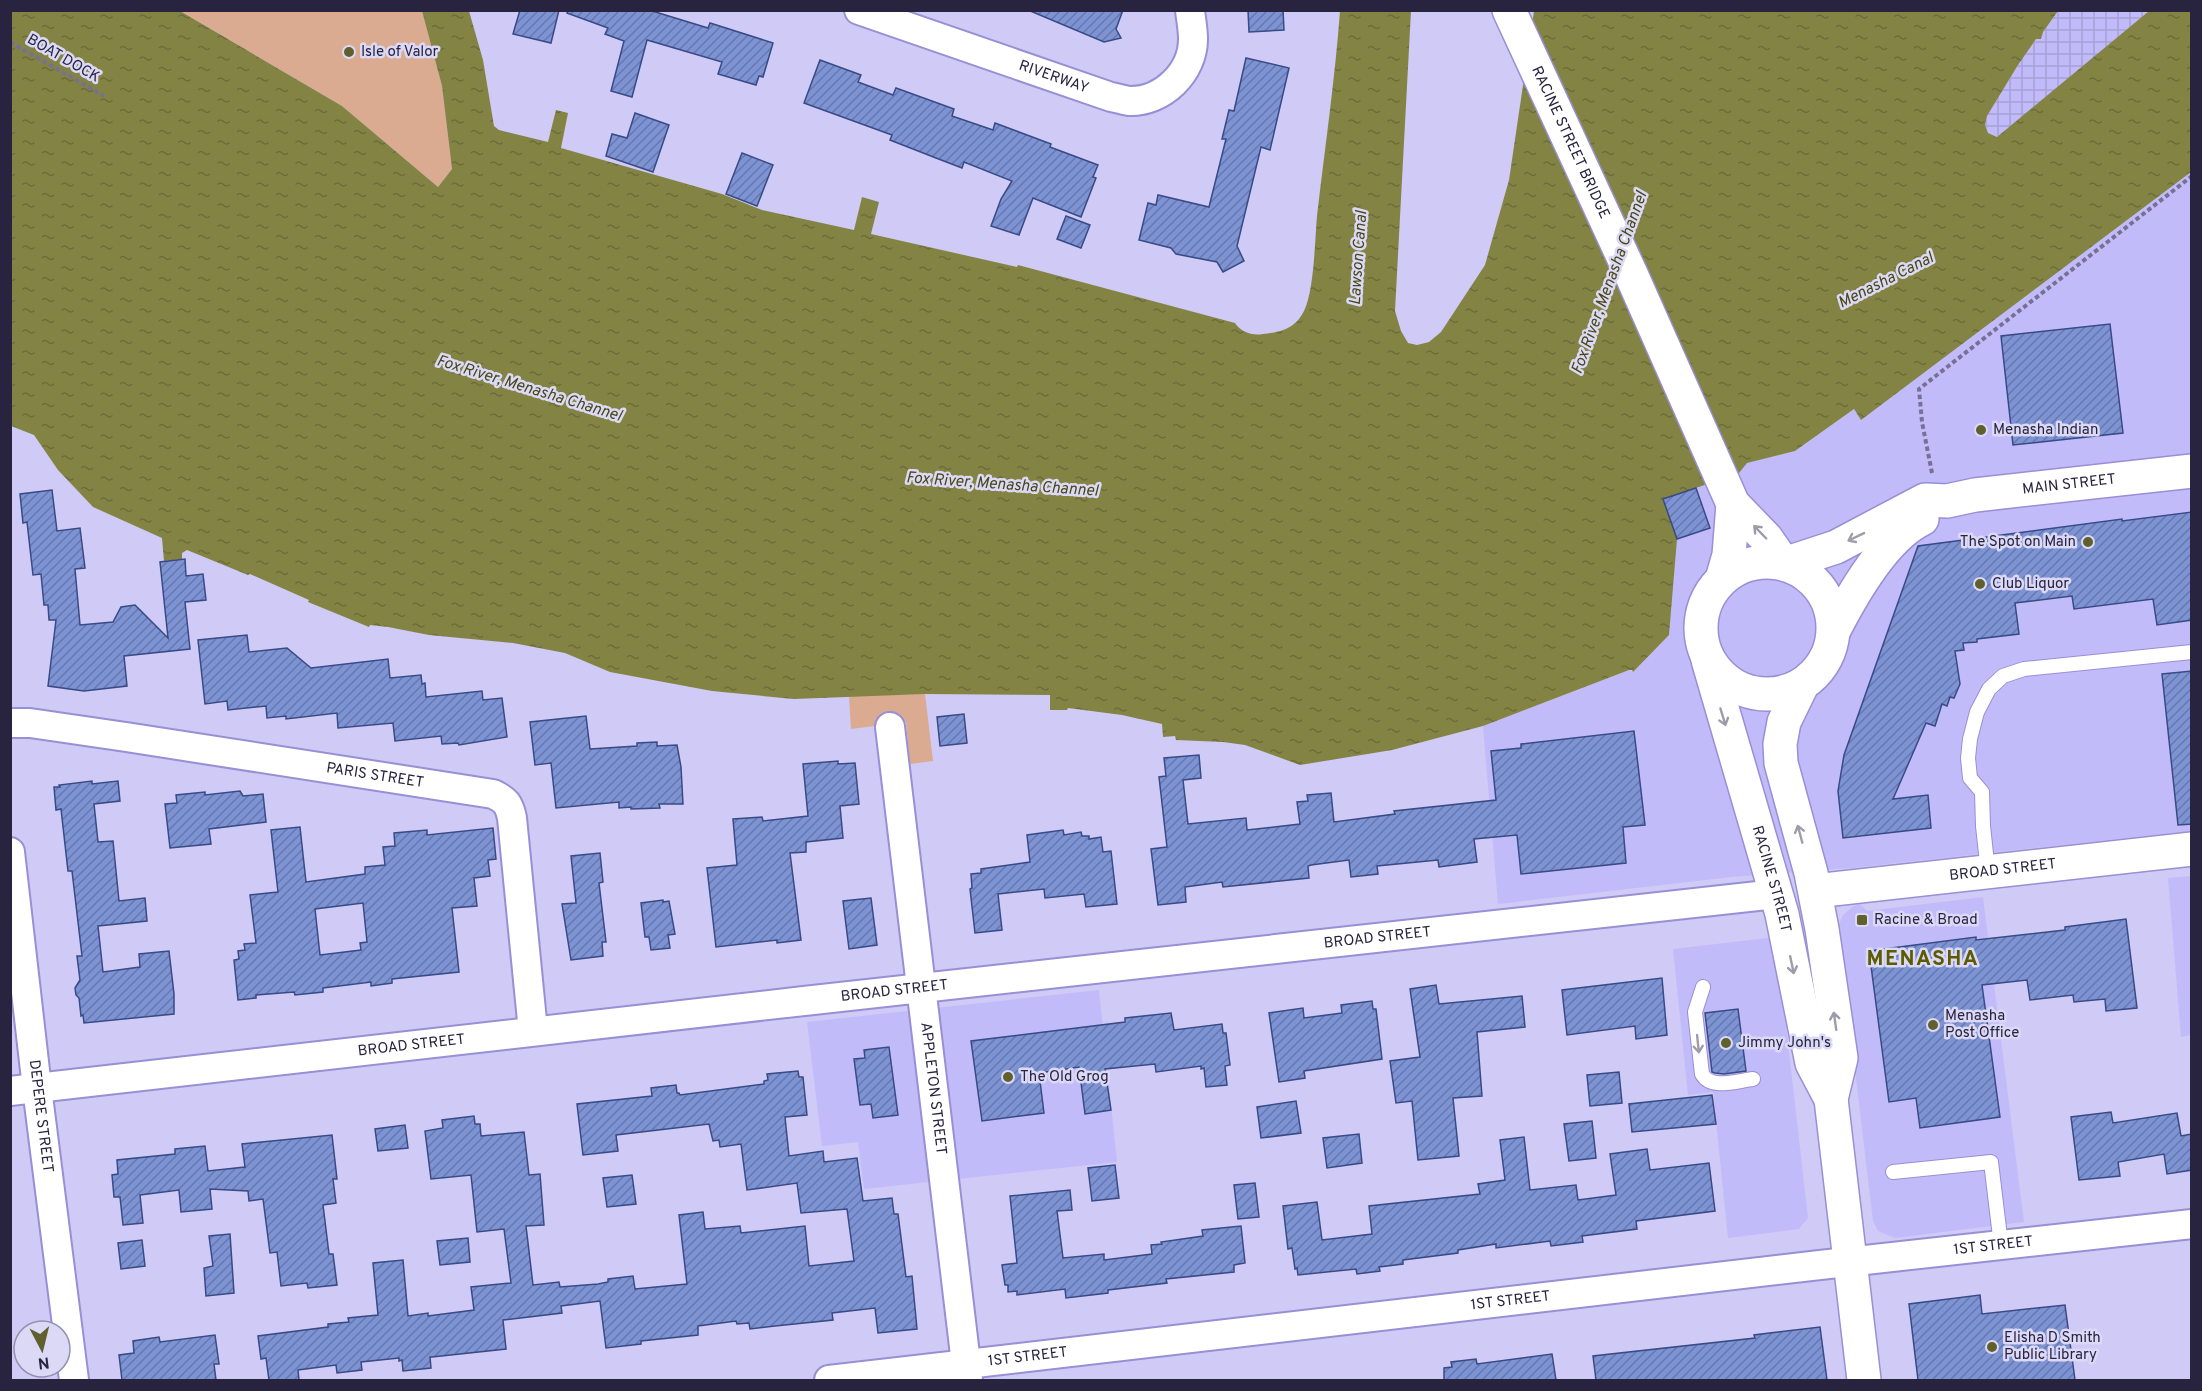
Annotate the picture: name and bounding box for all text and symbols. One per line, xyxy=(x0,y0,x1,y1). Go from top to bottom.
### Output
street label: BOAT DOCK xyxy=(23,31,103,87)
place label: Isle of Valor xyxy=(361,43,439,62)
marker: Isle of Valor xyxy=(342,45,356,59)
street label: RIVERWAY xyxy=(1016,56,1092,98)
street label: RACINE STREET BRIDGE xyxy=(1527,63,1614,222)
water label: Fox River, Menasha Channel xyxy=(1568,188,1653,377)
water label: Lawson Canal xyxy=(1346,209,1372,306)
water label: Menasha Canal xyxy=(1835,248,1938,314)
water label: Fox River, Menasha Channel xyxy=(434,351,625,427)
place label: Menasha Indian xyxy=(1993,421,2098,440)
marker: Menasha Indian xyxy=(1974,423,1988,437)
water label: Fox River, Menasha Channel xyxy=(905,468,1100,502)
street label: MAIN STREET xyxy=(2021,470,2117,499)
one-way arrow xyxy=(1753,525,1768,540)
one-way arrow xyxy=(1848,531,1865,543)
place label: The Spot on Main xyxy=(1960,533,2076,552)
marker: The Spot on Main xyxy=(2081,535,2095,549)
place label: Club Liquor xyxy=(1992,575,2069,594)
marker: Club Liquor xyxy=(1973,577,1987,591)
one-way arrow xyxy=(1718,707,1729,726)
street label: PARIS STREET xyxy=(325,759,425,793)
street label: RACINE STREET xyxy=(1747,823,1795,934)
one-way arrow xyxy=(1794,825,1805,844)
street label: BROAD STREET xyxy=(1948,855,2057,885)
place label: Racine & Broad xyxy=(1874,911,1978,930)
marker: Racine & Broad xyxy=(1855,913,1869,927)
street label: BROAD STREET xyxy=(1323,923,1432,953)
district label: MENASHA xyxy=(1867,946,1979,973)
one-way arrow xyxy=(1787,955,1798,975)
street label: BROAD STREET xyxy=(840,976,949,1006)
place label: Menasha Post Office xyxy=(1945,1007,2019,1043)
one-way arrow xyxy=(1830,1011,1841,1031)
marker: Menasha Post Office xyxy=(1926,1018,1940,1032)
street label: APPLETON STREET xyxy=(916,1021,951,1156)
street label: BROAD STREET xyxy=(357,1030,466,1061)
one-way arrow xyxy=(1693,1034,1704,1053)
place label: Jimmy John's xyxy=(1738,1034,1831,1053)
marker: Jimmy John's xyxy=(1719,1036,1733,1050)
street label: DEPERE STREET xyxy=(24,1059,57,1174)
place label: The Old Grog xyxy=(1020,1068,1109,1087)
marker: The Old Grog xyxy=(1001,1070,1015,1084)
street label: 1ST STREET xyxy=(1953,1232,2034,1260)
street label: 1ST STREET xyxy=(1470,1287,1551,1315)
north arrow xyxy=(12,1319,72,1379)
place label: Elisha D Smith Public Library xyxy=(2004,1329,2101,1365)
marker: Elisha D Smith Public Library xyxy=(1985,1340,1999,1354)
street label: 1ST STREET xyxy=(987,1343,1068,1371)
text: N xyxy=(37,1351,51,1373)

